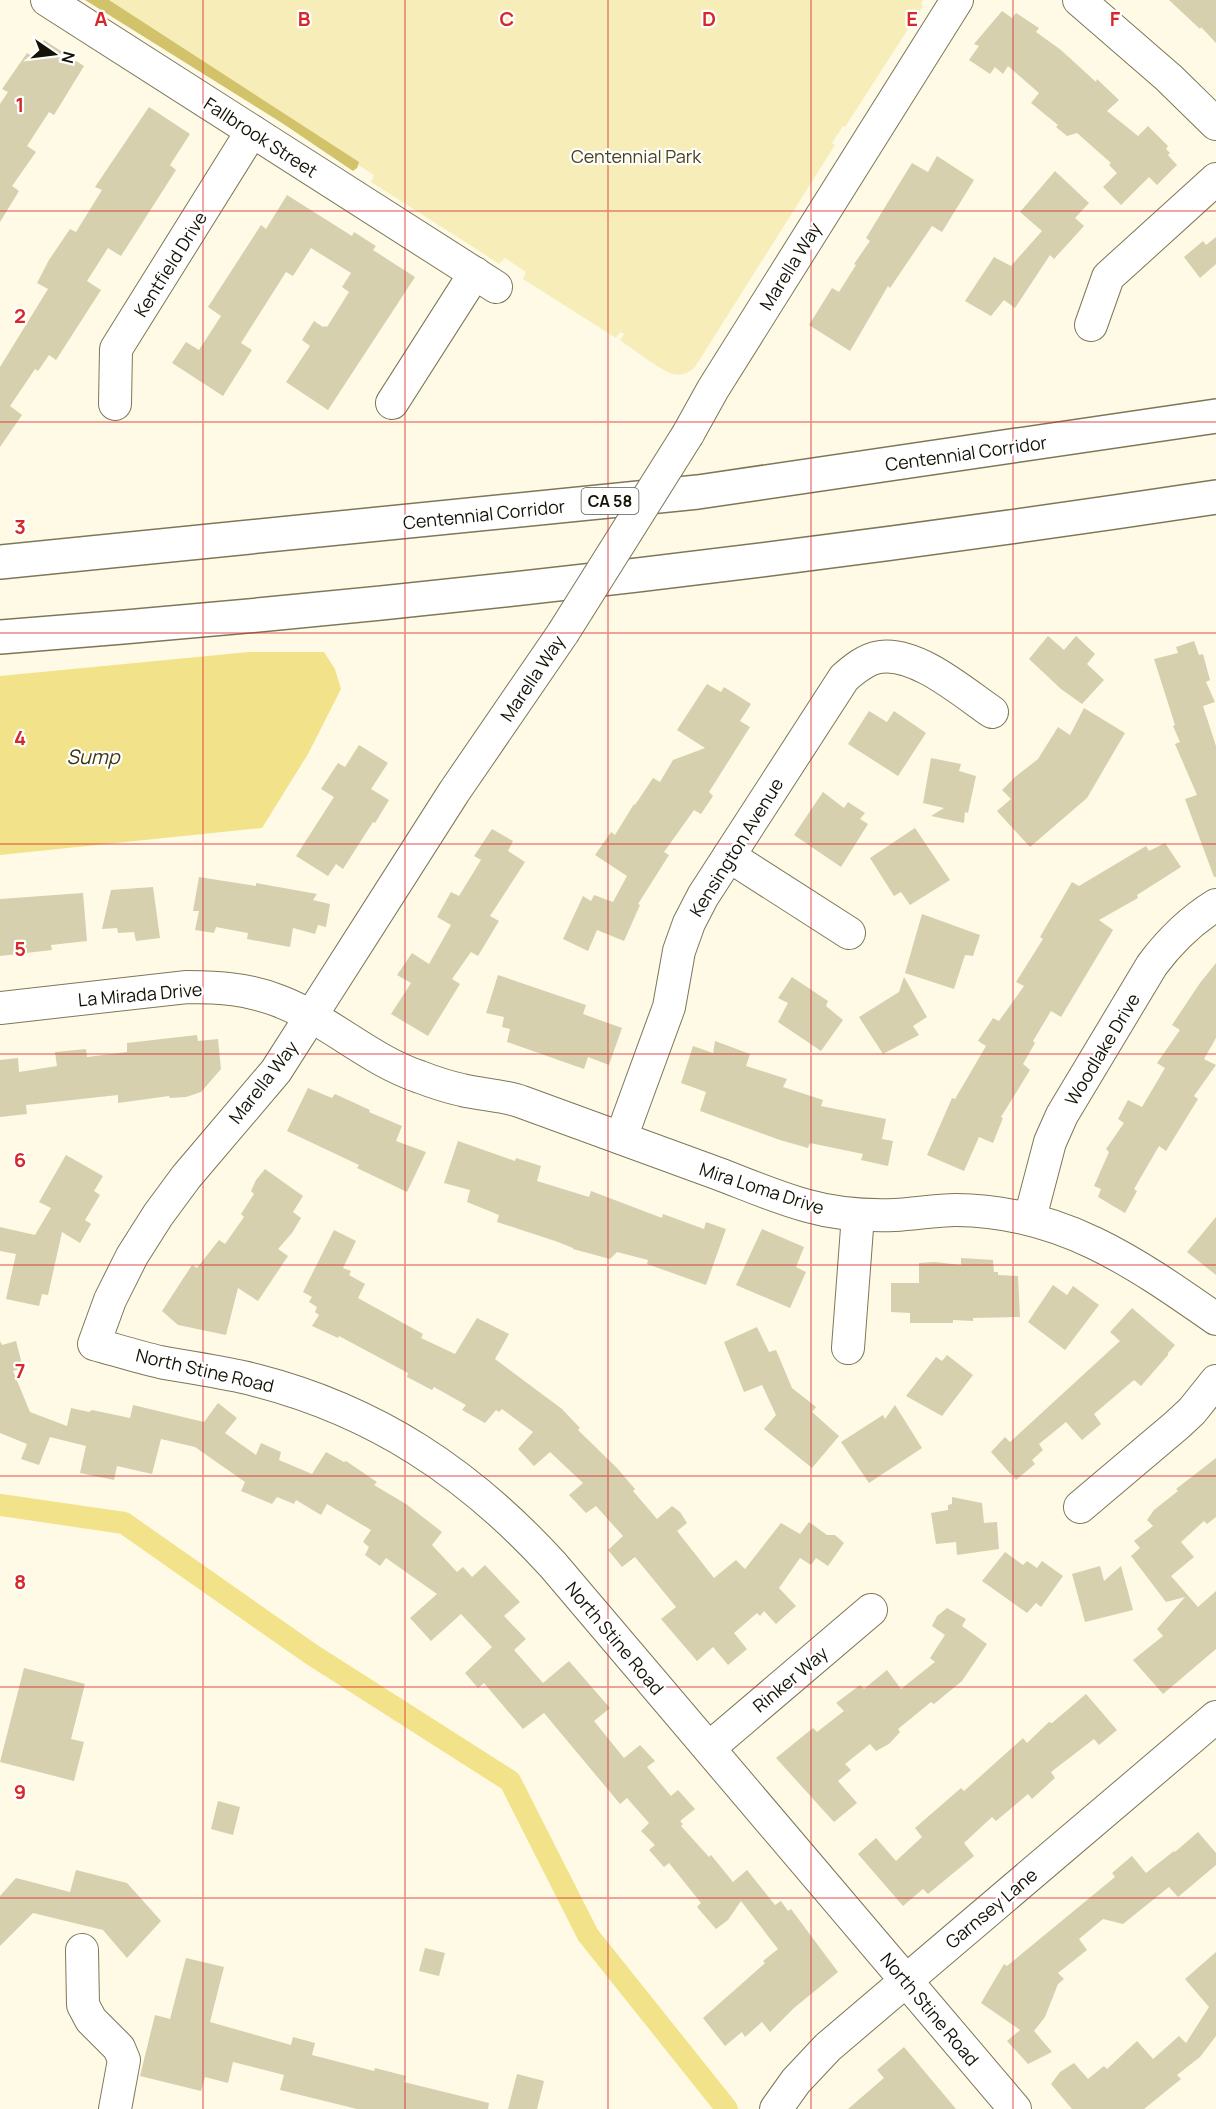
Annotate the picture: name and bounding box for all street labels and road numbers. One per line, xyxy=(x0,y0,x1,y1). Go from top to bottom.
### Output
street label: Fallbrook Street xyxy=(200,91,322,183)
street label: Kentfield Drive xyxy=(128,207,212,321)
street label: Marella Way xyxy=(754,217,827,314)
street label: Centennial Corridor xyxy=(884,430,1049,476)
road number: CA 58 xyxy=(582,488,638,514)
street label: Centennial Corridor xyxy=(402,494,567,534)
street label: Marella Way xyxy=(494,630,570,726)
street label: Kensington Avenue xyxy=(684,773,788,921)
street label: La Mirada Drive xyxy=(77,977,203,1011)
street label: Woodlake Drive xyxy=(1059,988,1145,1110)
street label: Marella Way xyxy=(223,1035,303,1128)
street label: Mira Loma Drive xyxy=(697,1157,827,1219)
street label: North Stine Road xyxy=(134,1342,276,1398)
street label: North Stine Road xyxy=(561,1576,669,1700)
street label: Rinker Way xyxy=(748,1640,833,1717)
street label: Garnsey Lane xyxy=(940,1862,1042,1954)
street label: North Stine Road xyxy=(876,1947,984,2071)

